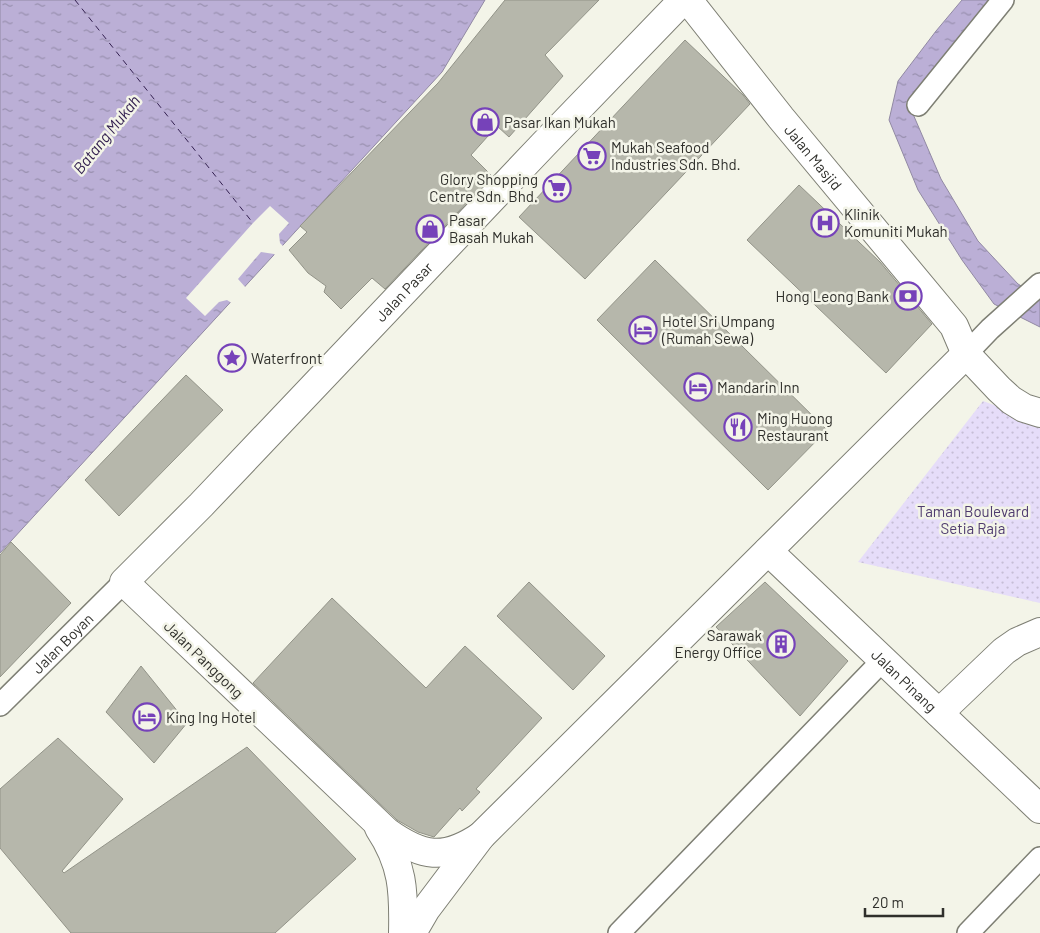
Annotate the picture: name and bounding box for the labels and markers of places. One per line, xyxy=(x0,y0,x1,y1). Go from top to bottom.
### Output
shop icon: Pasar Ikan Mukah xyxy=(470,107,500,137)
place label: Pasar Ikan Mukah xyxy=(504,113,616,131)
place label: Mukah Seafood Industries Sdn. Bhd. xyxy=(611,138,741,173)
supermarket icon: Mukah Seafood Industries Sdn. Bhd. xyxy=(577,141,607,171)
place label: Glory Shopping Centre Sdn. Bhd. xyxy=(429,170,538,205)
supermarket icon: Glory Shopping Centre Sdn. Bhd. xyxy=(542,173,572,203)
place label: Klinik Komuniti Mukah xyxy=(844,205,948,240)
hospital icon: Klinik Komuniti Mukah xyxy=(810,208,840,238)
place label: Pasar Basah Mukah xyxy=(449,211,534,246)
shop icon: Pasar Basah Mukah xyxy=(415,214,445,244)
bank icon: Hong Leong Bank xyxy=(893,281,923,311)
place label: Hong Leong Bank xyxy=(776,287,889,305)
place label: Hotel Sri Umpang (Rumah Sewa) xyxy=(661,312,775,347)
hotel icon: Hotel Sri Umpang (Rumah Sewa) xyxy=(628,315,658,345)
place icon: Waterfront xyxy=(217,343,247,373)
place label: Waterfront xyxy=(251,349,322,367)
hotel icon: Mandarin Inn xyxy=(683,372,713,402)
place label: Mandarin Inn xyxy=(717,378,800,396)
place label: Ming Huong Restaurant xyxy=(757,409,833,444)
restaurant icon: Ming Huong Restaurant xyxy=(723,412,753,442)
place label: Sarawak Energy Office xyxy=(675,626,762,661)
building icon: Sarawak Energy Office xyxy=(766,629,796,659)
hotel icon: King Ing Hotel xyxy=(132,702,162,732)
place label: King Ing Hotel xyxy=(166,708,256,726)

